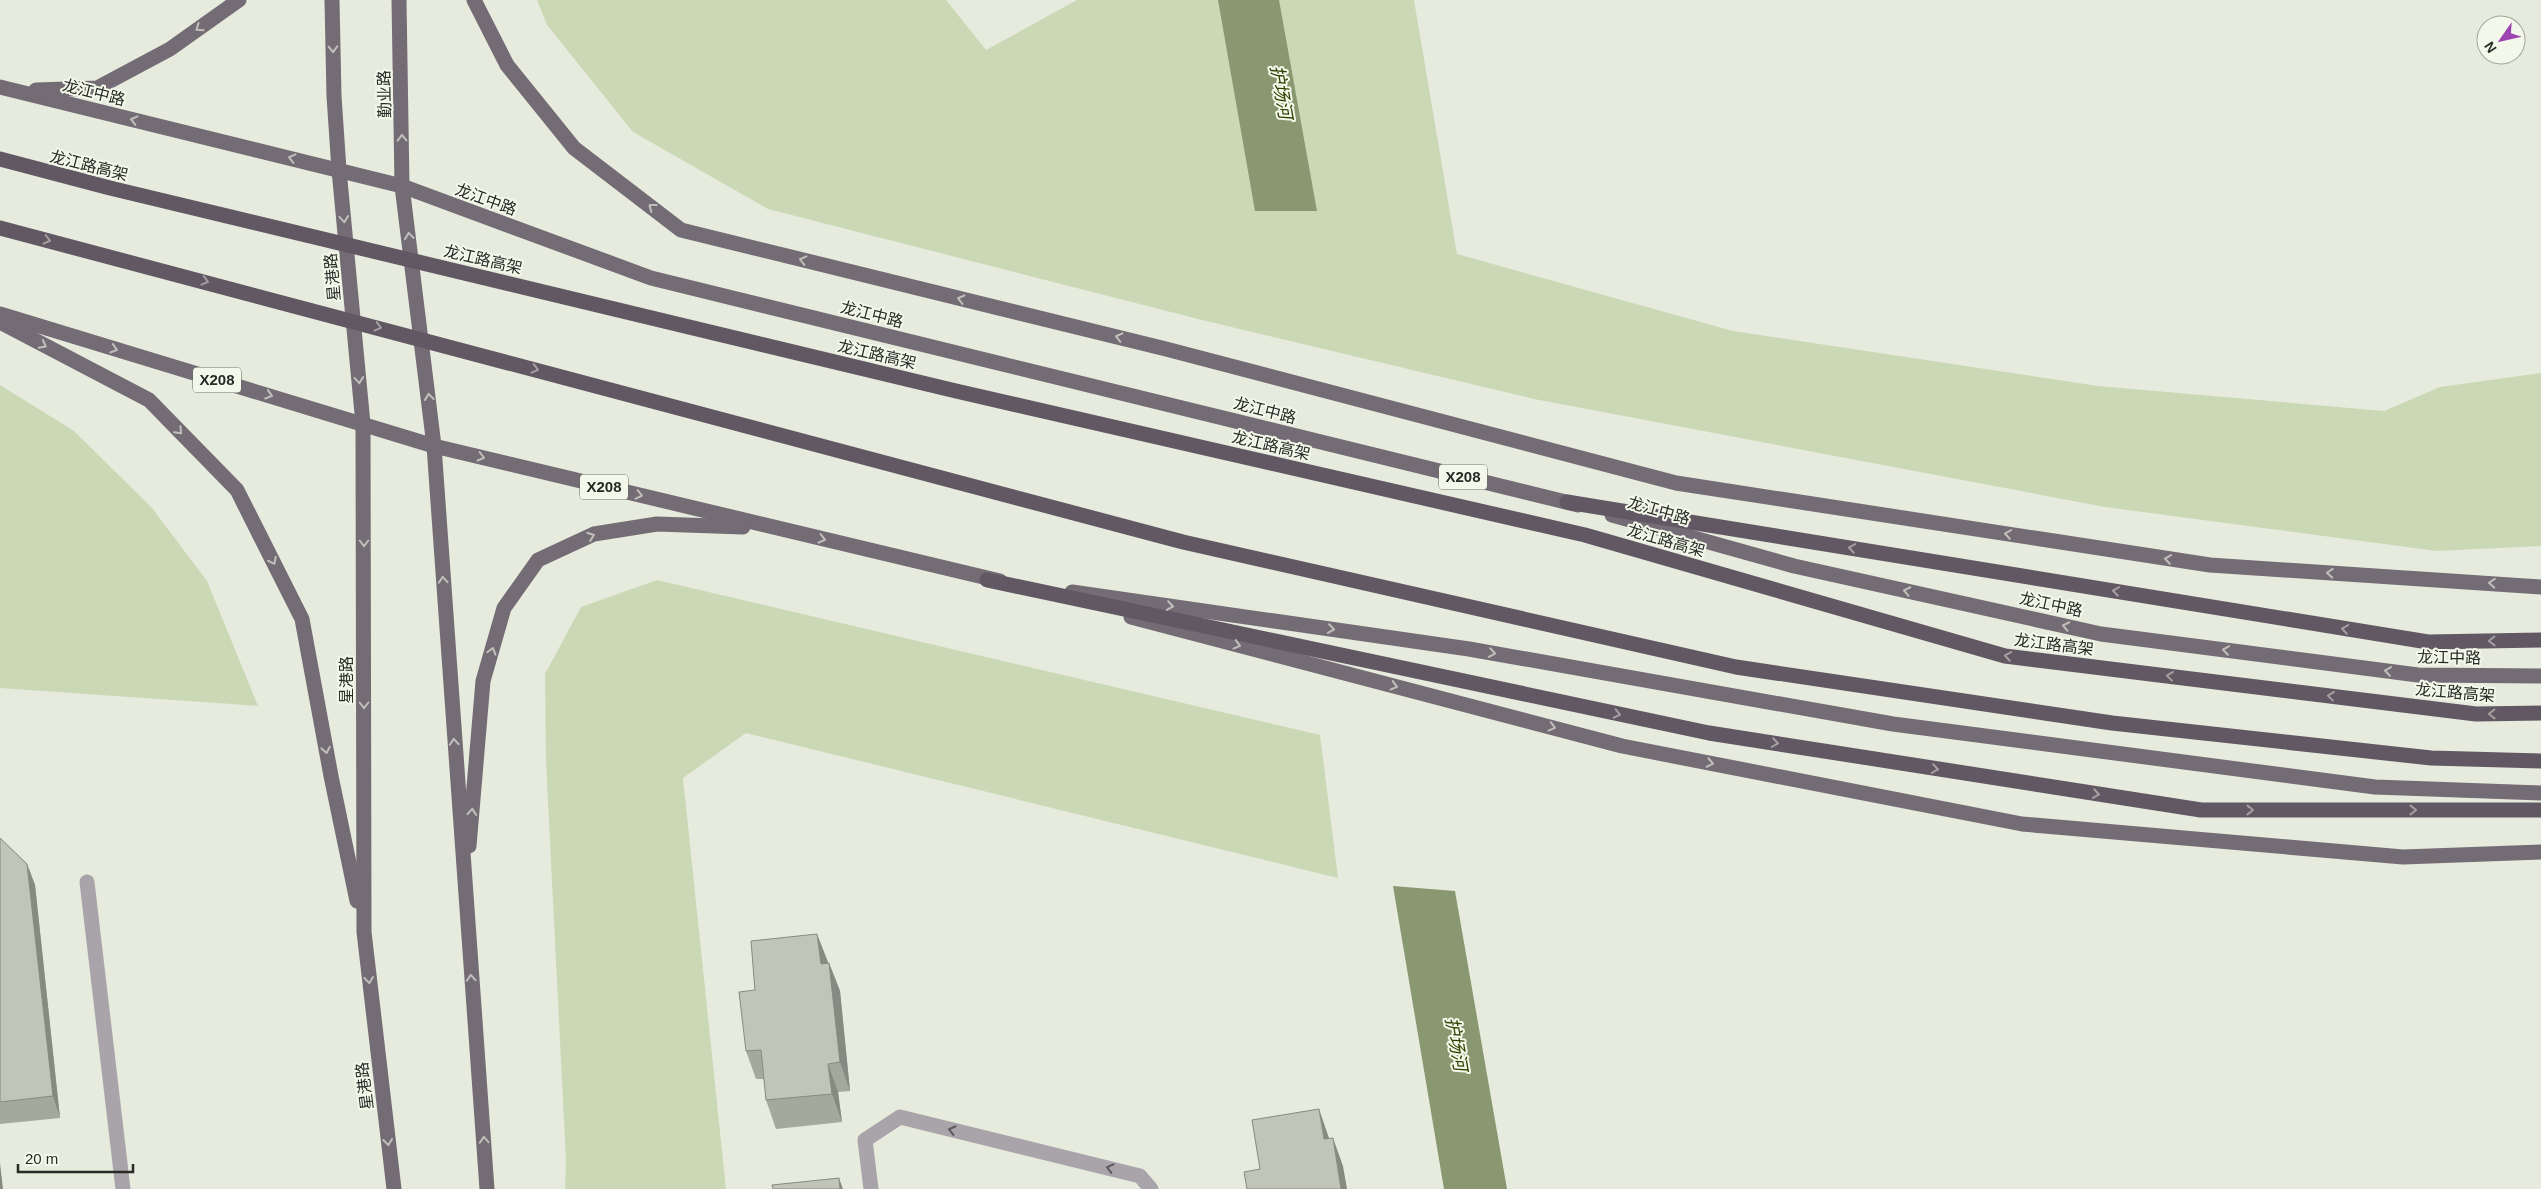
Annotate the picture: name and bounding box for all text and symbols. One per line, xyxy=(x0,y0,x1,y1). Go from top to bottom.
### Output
north arrow xyxy=(2476,15,2526,65)
one-way arrow xyxy=(195,22,205,31)
text: N xyxy=(2481,39,2500,56)
one-way arrow xyxy=(328,45,339,53)
water label: 护场河 xyxy=(1266,64,1296,123)
street label: 勤业路 xyxy=(376,70,393,118)
street label: 龙江中路 xyxy=(61,76,127,108)
one-way arrow xyxy=(130,115,139,126)
one-way arrow xyxy=(397,133,407,141)
street label: 龙江路高架 xyxy=(48,148,130,183)
one-way arrow xyxy=(288,154,296,164)
street label: 龙江中路 xyxy=(453,181,519,218)
one-way arrow xyxy=(649,205,658,213)
one-way arrow xyxy=(338,215,349,223)
one-way arrow xyxy=(404,232,415,240)
one-way arrow xyxy=(43,234,52,245)
street label: 龙江路高架 xyxy=(442,242,524,277)
street label: 星港路 xyxy=(322,252,343,302)
one-way arrow xyxy=(799,255,808,266)
one-way arrow xyxy=(200,275,208,285)
one-way arrow xyxy=(957,294,965,304)
street label: 龙江中路 xyxy=(839,298,905,330)
one-way arrow xyxy=(374,321,383,332)
one-way arrow xyxy=(1114,332,1123,343)
street label: 龙江路高架 xyxy=(836,337,918,372)
one-way arrow xyxy=(38,338,47,348)
one-way arrow xyxy=(109,343,117,353)
one-way arrow xyxy=(531,363,540,374)
road number: X208 xyxy=(193,368,241,392)
one-way arrow xyxy=(354,377,365,385)
one-way arrow xyxy=(265,390,273,400)
one-way arrow xyxy=(424,393,435,401)
street label: 龙江中路 xyxy=(1232,394,1298,426)
one-way arrow xyxy=(173,425,182,434)
street label: 龙江路高架 xyxy=(1230,428,1312,463)
one-way arrow xyxy=(477,451,486,462)
road number: X208 xyxy=(1439,464,1487,490)
road number: X208 xyxy=(580,474,628,500)
one-way arrow xyxy=(635,489,644,500)
street label: 龙江中路 xyxy=(1626,493,1692,527)
street label: 龙江路高架 xyxy=(1625,521,1707,560)
one-way arrow xyxy=(2003,529,2011,540)
one-way arrow xyxy=(587,532,595,542)
one-way arrow xyxy=(817,534,825,544)
one-way arrow xyxy=(359,539,369,547)
one-way arrow xyxy=(1848,544,1856,554)
one-way arrow xyxy=(2164,554,2172,565)
one-way arrow xyxy=(267,556,277,565)
one-way arrow xyxy=(2326,568,2334,579)
one-way arrow xyxy=(438,576,449,584)
one-way arrow xyxy=(2488,578,2496,589)
one-way arrow xyxy=(1903,586,1912,597)
one-way arrow xyxy=(2112,587,2120,597)
street label: 龙江中路 xyxy=(2018,590,2084,619)
one-way arrow xyxy=(1167,600,1175,611)
one-way arrow xyxy=(2061,621,2070,632)
one-way arrow xyxy=(1327,623,1335,634)
one-way arrow xyxy=(2341,624,2350,634)
street label: 龙江路高架 xyxy=(2013,631,2095,658)
one-way arrow xyxy=(2488,636,2496,646)
one-way arrow xyxy=(1233,639,1242,650)
one-way arrow xyxy=(2222,645,2230,656)
one-way arrow xyxy=(1487,647,1496,657)
one-way arrow xyxy=(486,648,496,656)
street label: 龙江中路 xyxy=(2417,648,2481,667)
one-way arrow xyxy=(2004,651,2013,661)
street label: 星港路 xyxy=(338,656,355,704)
one-way arrow xyxy=(2383,666,2391,677)
one-way arrow xyxy=(2165,671,2173,682)
one-way arrow xyxy=(1390,680,1399,691)
street label: 龙江路高架 xyxy=(2414,681,2496,704)
one-way arrow xyxy=(2327,691,2335,702)
one-way arrow xyxy=(359,702,369,709)
one-way arrow xyxy=(1612,708,1621,718)
one-way arrow xyxy=(2488,709,2496,719)
one-way arrow xyxy=(1547,722,1555,732)
one-way arrow xyxy=(449,738,460,746)
one-way arrow xyxy=(1770,738,1779,748)
one-way arrow xyxy=(320,745,331,754)
one-way arrow xyxy=(1706,757,1715,768)
one-way arrow xyxy=(1931,763,1940,773)
one-way arrow xyxy=(2092,788,2100,798)
one-way arrow xyxy=(2246,805,2254,815)
one-way arrow xyxy=(2409,805,2417,815)
one-way arrow xyxy=(466,808,477,816)
one-way arrow xyxy=(466,974,477,982)
one-way arrow xyxy=(363,977,374,985)
water label: 护场河 xyxy=(1441,1016,1471,1075)
street label: 星港路 xyxy=(353,1061,376,1111)
one-way arrow xyxy=(947,1125,956,1136)
one-way arrow xyxy=(478,1136,489,1144)
one-way arrow xyxy=(382,1138,393,1146)
scale bar xyxy=(18,1142,132,1174)
text: 20 m xyxy=(25,1150,58,1167)
one-way arrow xyxy=(1105,1163,1114,1174)

